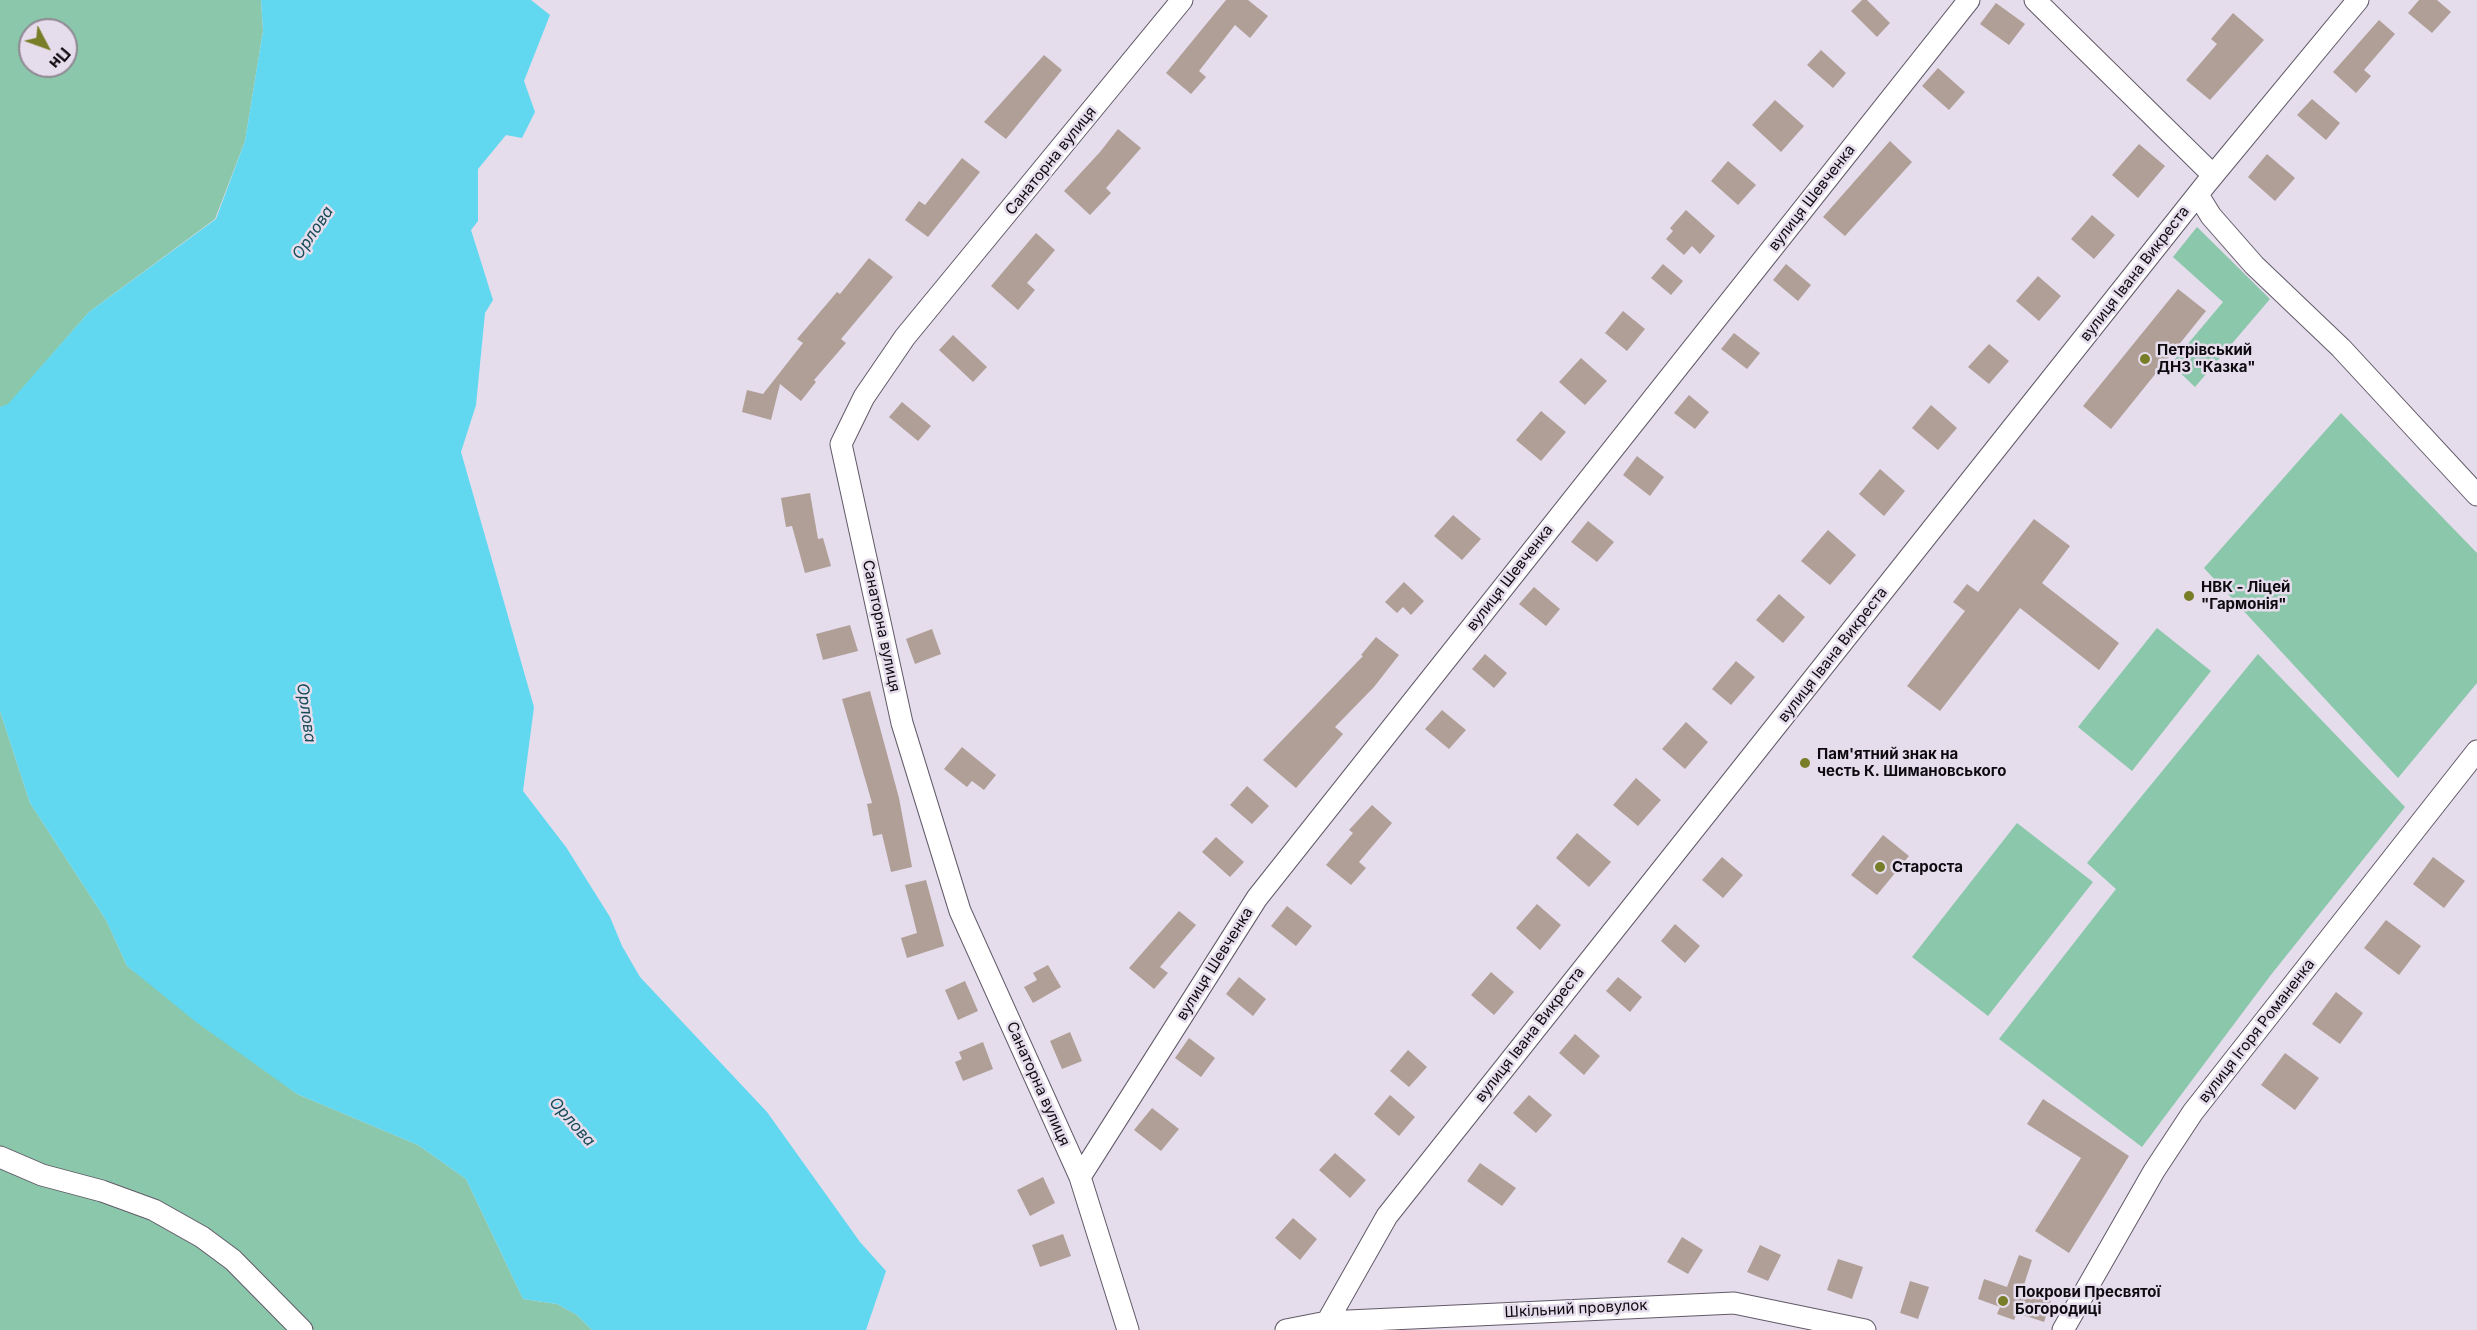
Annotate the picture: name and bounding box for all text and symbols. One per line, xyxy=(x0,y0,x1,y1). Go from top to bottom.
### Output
north arrow xyxy=(18,18,78,78)
text: Пн xyxy=(45,44,75,73)
street label: Санаторна вулиця xyxy=(1002,103,1100,219)
street label: вулиця Шевченка xyxy=(1765,141,1859,255)
water label: Орлова xyxy=(288,203,338,263)
street label: вулиця Івана Викреста xyxy=(2077,203,2193,345)
place label: Петрівський ДНЗ "Казка" xyxy=(2157,341,2255,376)
marker: Петрівський ДНЗ "Казка" xyxy=(2138,352,2152,366)
street label: вулиця Шевченка xyxy=(1463,521,1557,635)
street label: Санаторна вулиця xyxy=(858,559,904,693)
place label: НВК - Ліцей "Гармонія" xyxy=(2201,578,2290,613)
street label: вулиця Івана Викреста xyxy=(1775,584,1891,726)
marker: НВК - Ліцей "Гармонія" xyxy=(2182,589,2196,603)
water label: Орлова xyxy=(292,682,320,744)
place label: Пам'ятний знак на честь К. Шимановського xyxy=(1817,745,2006,780)
marker: Пам'ятний знак на честь К. Шимановського xyxy=(1798,756,1812,770)
place label: Староста xyxy=(1892,858,1963,876)
marker: Староста xyxy=(1873,860,1887,874)
street label: вулиця Шевченка xyxy=(1173,904,1257,1024)
street label: вулиця Ігоря Романенка xyxy=(2195,955,2319,1107)
street label: вулиця Івана Викреста xyxy=(1472,964,1588,1106)
street label: Санаторна вулиця xyxy=(1003,1019,1073,1149)
water label: Орлова xyxy=(545,1093,599,1151)
place label: Покрови Пресвятої Богородиці xyxy=(2015,1283,2161,1318)
marker: Покрови Пресвятої Богородиці xyxy=(1996,1294,2010,1308)
street label: Шкільний провулок xyxy=(1504,1296,1648,1322)

